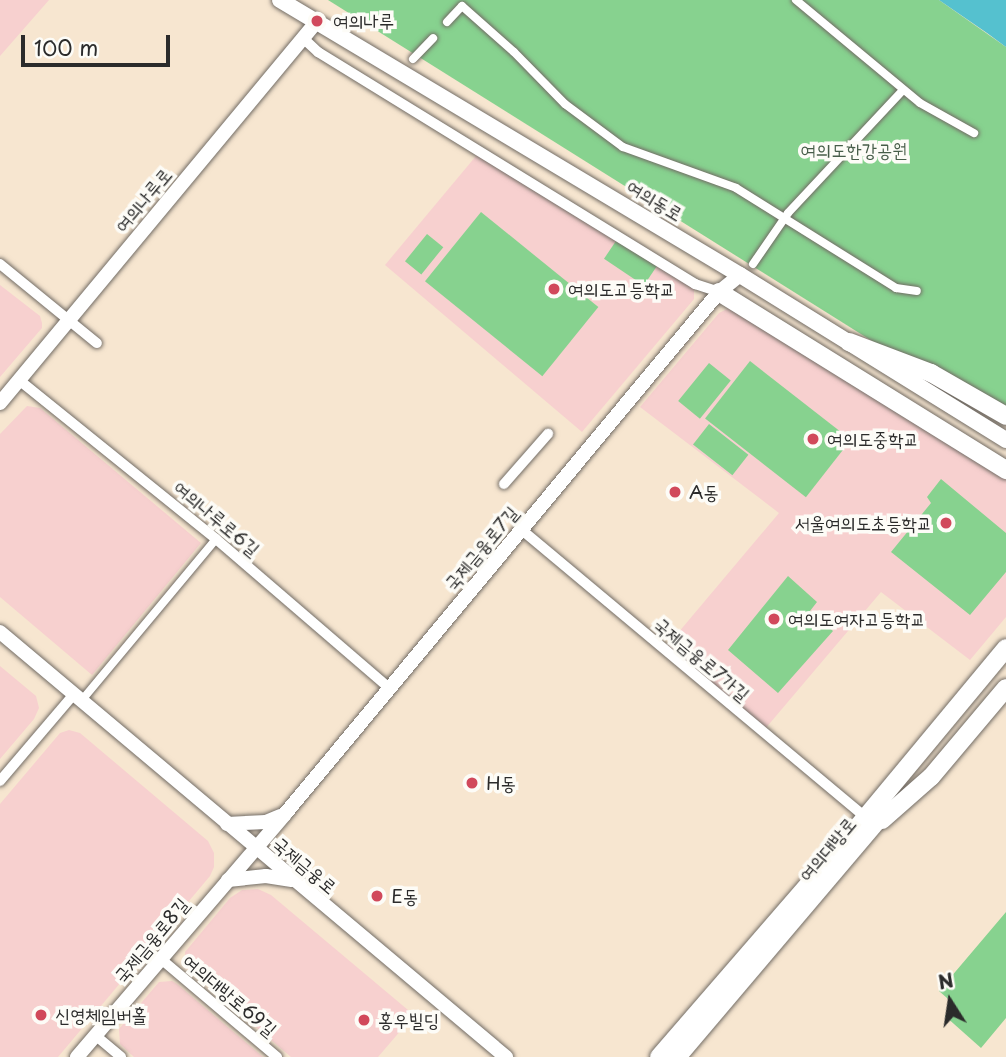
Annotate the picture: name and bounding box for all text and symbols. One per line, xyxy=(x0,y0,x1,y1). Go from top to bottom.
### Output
place label: 여의나루 xyxy=(333,10,394,32)
marker: 여의나루 xyxy=(307,11,327,31)
scale bar xyxy=(24,21,173,65)
text: 100 m xyxy=(34,31,98,63)
park label: 여의도한강공원 xyxy=(800,139,908,161)
street label: 여의나루로 xyxy=(110,163,176,237)
street label: 여의동로 xyxy=(623,174,687,226)
place label: 여의도고등학교 xyxy=(568,278,675,300)
marker: 여의도고등학교 xyxy=(546,281,562,297)
place label: 여의도중학교 xyxy=(827,428,919,450)
marker: 여의도중학교 xyxy=(805,431,821,447)
street label: 여의나루로6길 xyxy=(169,476,265,560)
place label: A동 xyxy=(689,481,719,503)
marker: A동 xyxy=(667,484,683,500)
street label: 국제금융로7길 xyxy=(439,501,523,595)
place label: 서울여의도초등학교 xyxy=(794,512,932,534)
marker: 서울여의도초등학교 xyxy=(938,515,954,531)
place label: 여의도여자고등학교 xyxy=(788,608,926,630)
marker: 여의도여자고등학교 xyxy=(766,611,782,627)
street label: 국제금융로7가길 xyxy=(650,612,754,706)
place label: H동 xyxy=(486,772,516,794)
marker: H동 xyxy=(464,775,480,791)
street label: 여의대방로 xyxy=(794,812,860,886)
street label: 국제금융로 xyxy=(268,832,342,898)
place label: E동 xyxy=(391,885,418,907)
marker: E동 xyxy=(369,888,385,904)
street label: 국제금융로8길 xyxy=(109,893,193,987)
street label: 여의대방로69길 xyxy=(178,949,282,1041)
text: N xyxy=(935,965,956,996)
north arrow xyxy=(915,966,985,1036)
place label: 신영체임버홀 xyxy=(55,1004,147,1026)
marker: 신영체임버홀 xyxy=(33,1007,49,1023)
place label: 홍우빌딩 xyxy=(378,1009,439,1031)
marker: 홍우빌딩 xyxy=(356,1012,372,1028)

